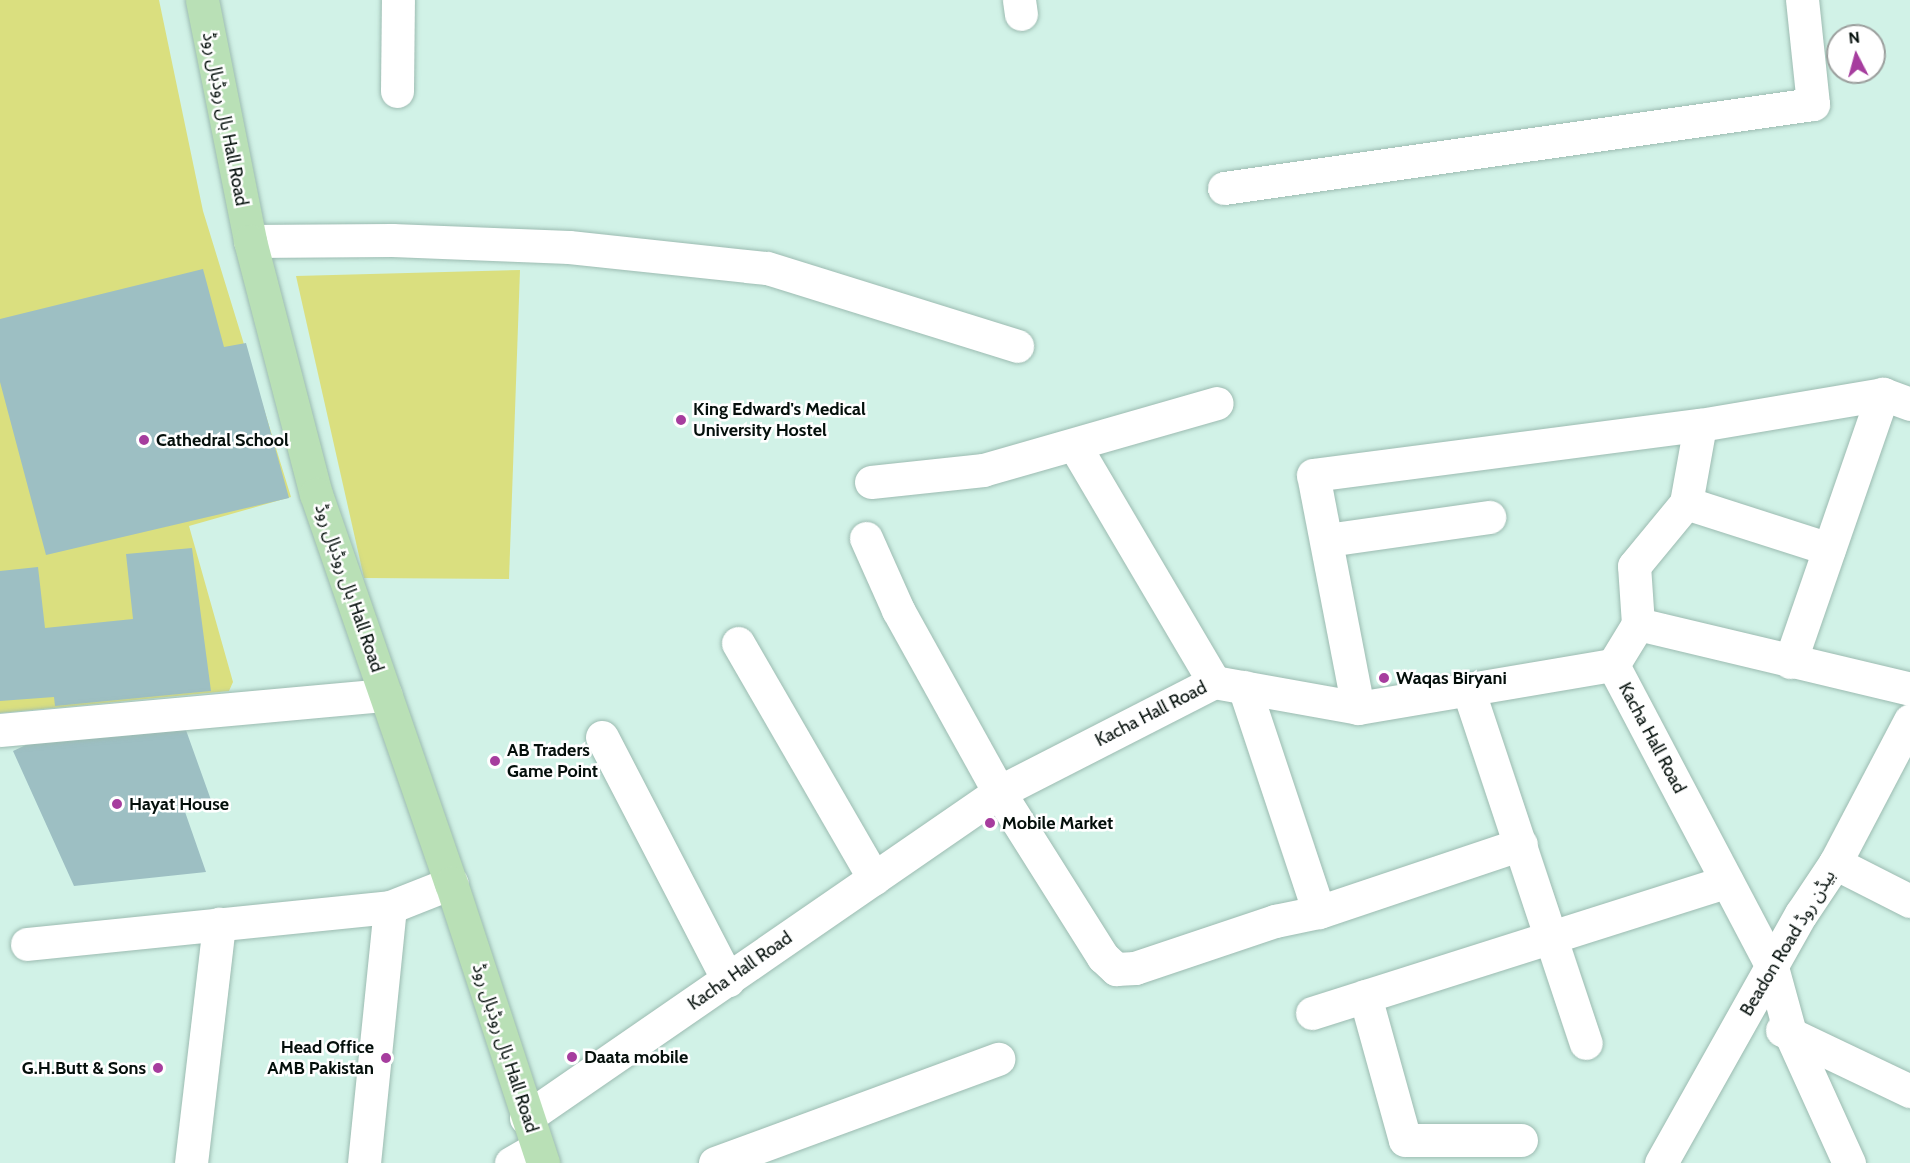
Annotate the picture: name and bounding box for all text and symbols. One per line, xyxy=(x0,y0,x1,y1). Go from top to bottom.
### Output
north arrow xyxy=(1826,24,1886,84)
text: N xyxy=(1848,28,1861,48)
street label: ہال روڈہال روڈ Hall Road xyxy=(198,30,252,208)
place label: King Edward's Medical University Hostel xyxy=(693,399,866,442)
marker: King Edward's Medical University Hostel xyxy=(674,413,688,427)
place label: Cathedral School xyxy=(156,429,289,451)
marker: Cathedral School xyxy=(137,433,151,447)
street label: ہال روڈہال روڈ Hall Road xyxy=(310,501,388,675)
place label: Waqas Biryani xyxy=(1396,667,1507,689)
marker: Waqas Biryani xyxy=(1377,671,1391,685)
street label: Kacha Hall Road xyxy=(1092,677,1210,751)
street label: Kacha Hall Road xyxy=(1614,679,1690,797)
place label: AB Traders Game Point xyxy=(507,740,598,783)
marker: AB Traders Game Point xyxy=(488,754,502,768)
place label: Hayat House xyxy=(129,793,229,815)
marker: Hayat House xyxy=(110,797,124,811)
place label: Mobile Market xyxy=(1002,812,1113,834)
marker: Mobile Market xyxy=(983,816,997,830)
street label: Beadon Road بیڈن روڈ xyxy=(1736,866,1840,1020)
street label: Kacha Hall Road xyxy=(684,927,796,1015)
street label: ہال روڈہال روڈ Hall Road xyxy=(467,961,543,1135)
place label: Head Office AMB Pakistan xyxy=(267,1037,374,1080)
place label: Daata mobile xyxy=(584,1046,688,1068)
marker: Daata mobile xyxy=(565,1050,579,1064)
marker: Head Office AMB Pakistan xyxy=(379,1051,393,1065)
place label: G.H.Butt & Sons xyxy=(22,1057,146,1079)
marker: G.H.Butt & Sons xyxy=(151,1061,165,1075)

